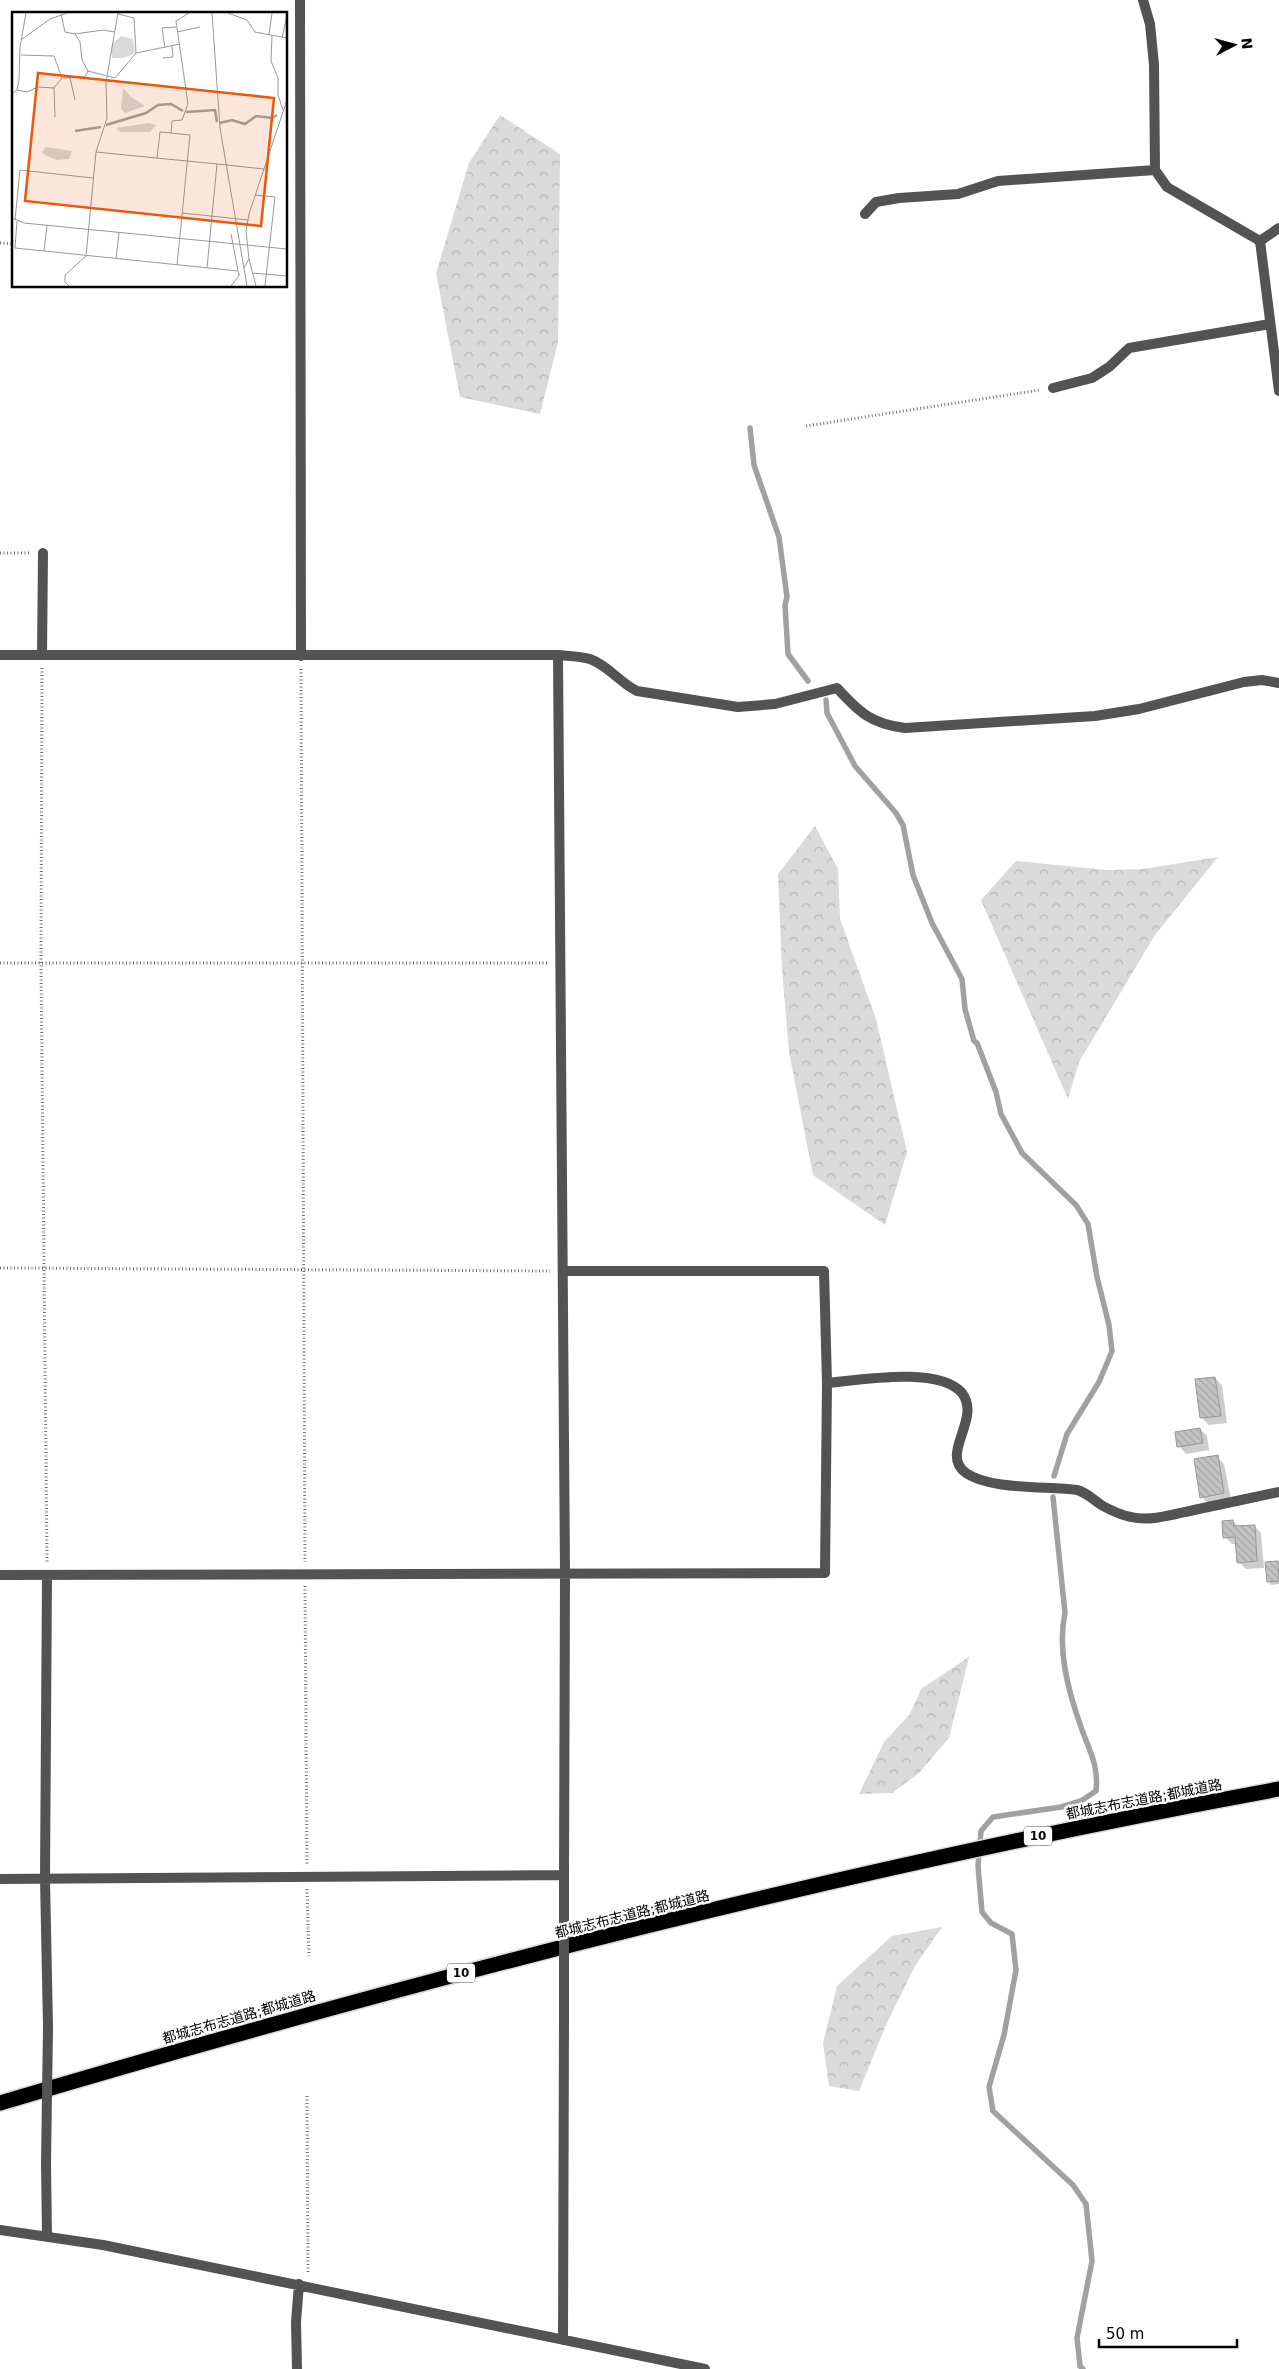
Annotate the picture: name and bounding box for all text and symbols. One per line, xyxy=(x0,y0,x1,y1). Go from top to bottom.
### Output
inset map xyxy=(12,12,288,288)
north arrow xyxy=(1209,20,1259,70)
text: N xyxy=(1238,37,1255,50)
street label: 都城志布志道路;都城道路 xyxy=(1065,1776,1223,1822)
road number: 10 xyxy=(1024,1826,1052,1845)
street label: 都城志布志道路;都城道路 xyxy=(553,1887,711,1941)
road number: 10 xyxy=(447,1964,475,1982)
street label: 都城志布志道路;都城道路 xyxy=(161,1987,317,2047)
scale bar xyxy=(1099,2316,1236,2348)
text: 50 m xyxy=(1106,2325,1144,2343)

